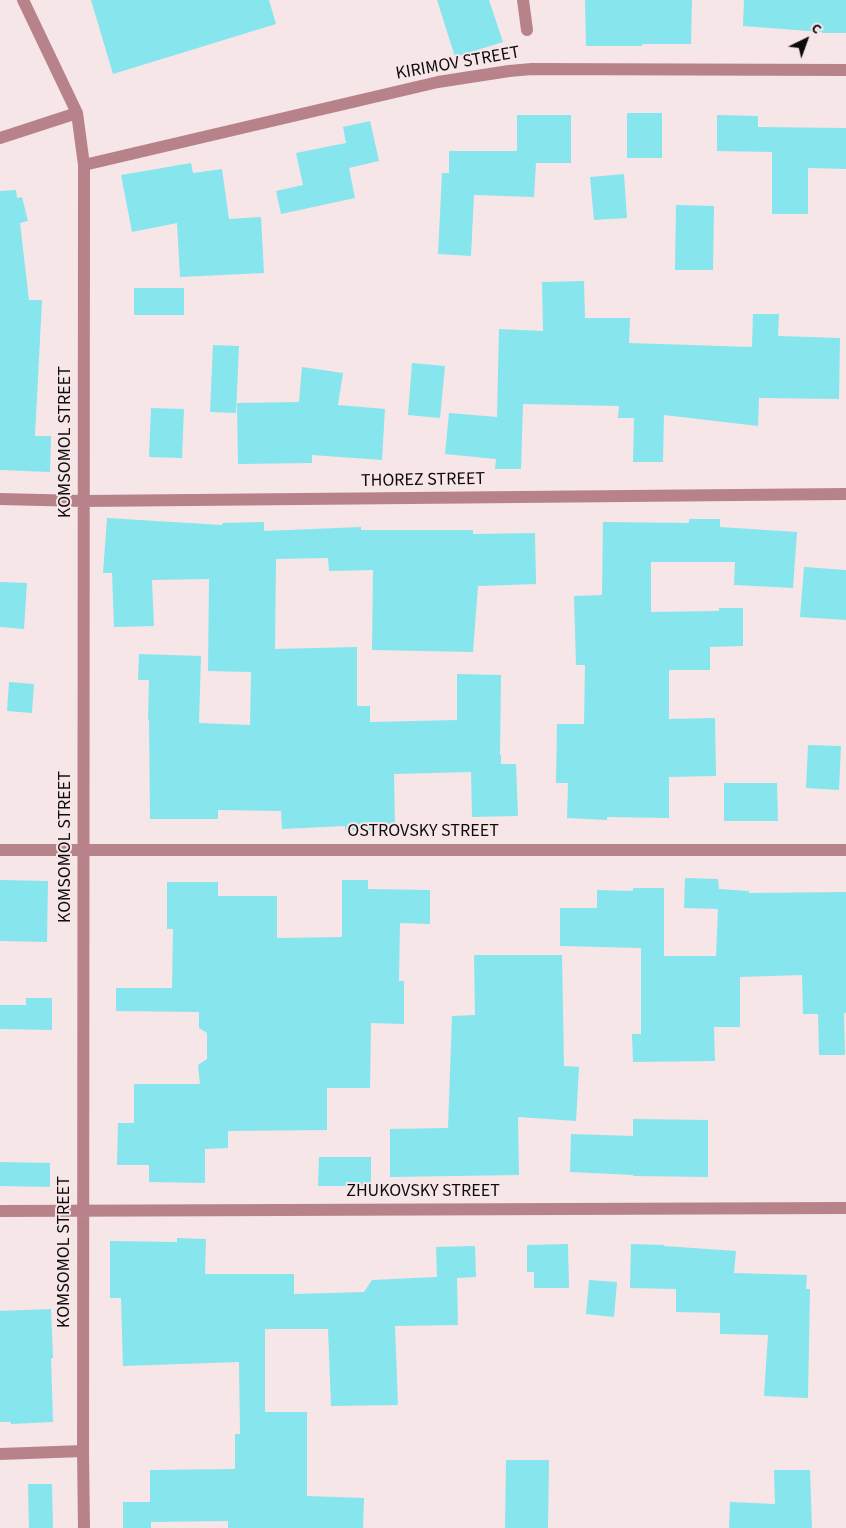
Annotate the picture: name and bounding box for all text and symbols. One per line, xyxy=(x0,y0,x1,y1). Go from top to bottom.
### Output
north arrow xyxy=(781,15,831,65)
text: С xyxy=(806,19,826,39)
street label: KIRIMOV STREET xyxy=(394,42,522,86)
street label: KOMSOMOL STREET xyxy=(55,366,77,518)
street label: THOREZ STREET xyxy=(361,469,485,493)
street label: KOMSOMOL STREET xyxy=(55,771,77,923)
street label: OSTROVSKY STREET xyxy=(347,821,499,843)
street label: KOMSOMOL STREET xyxy=(54,1176,76,1328)
street label: ZHUKOVSKY STREET xyxy=(346,1181,500,1203)

